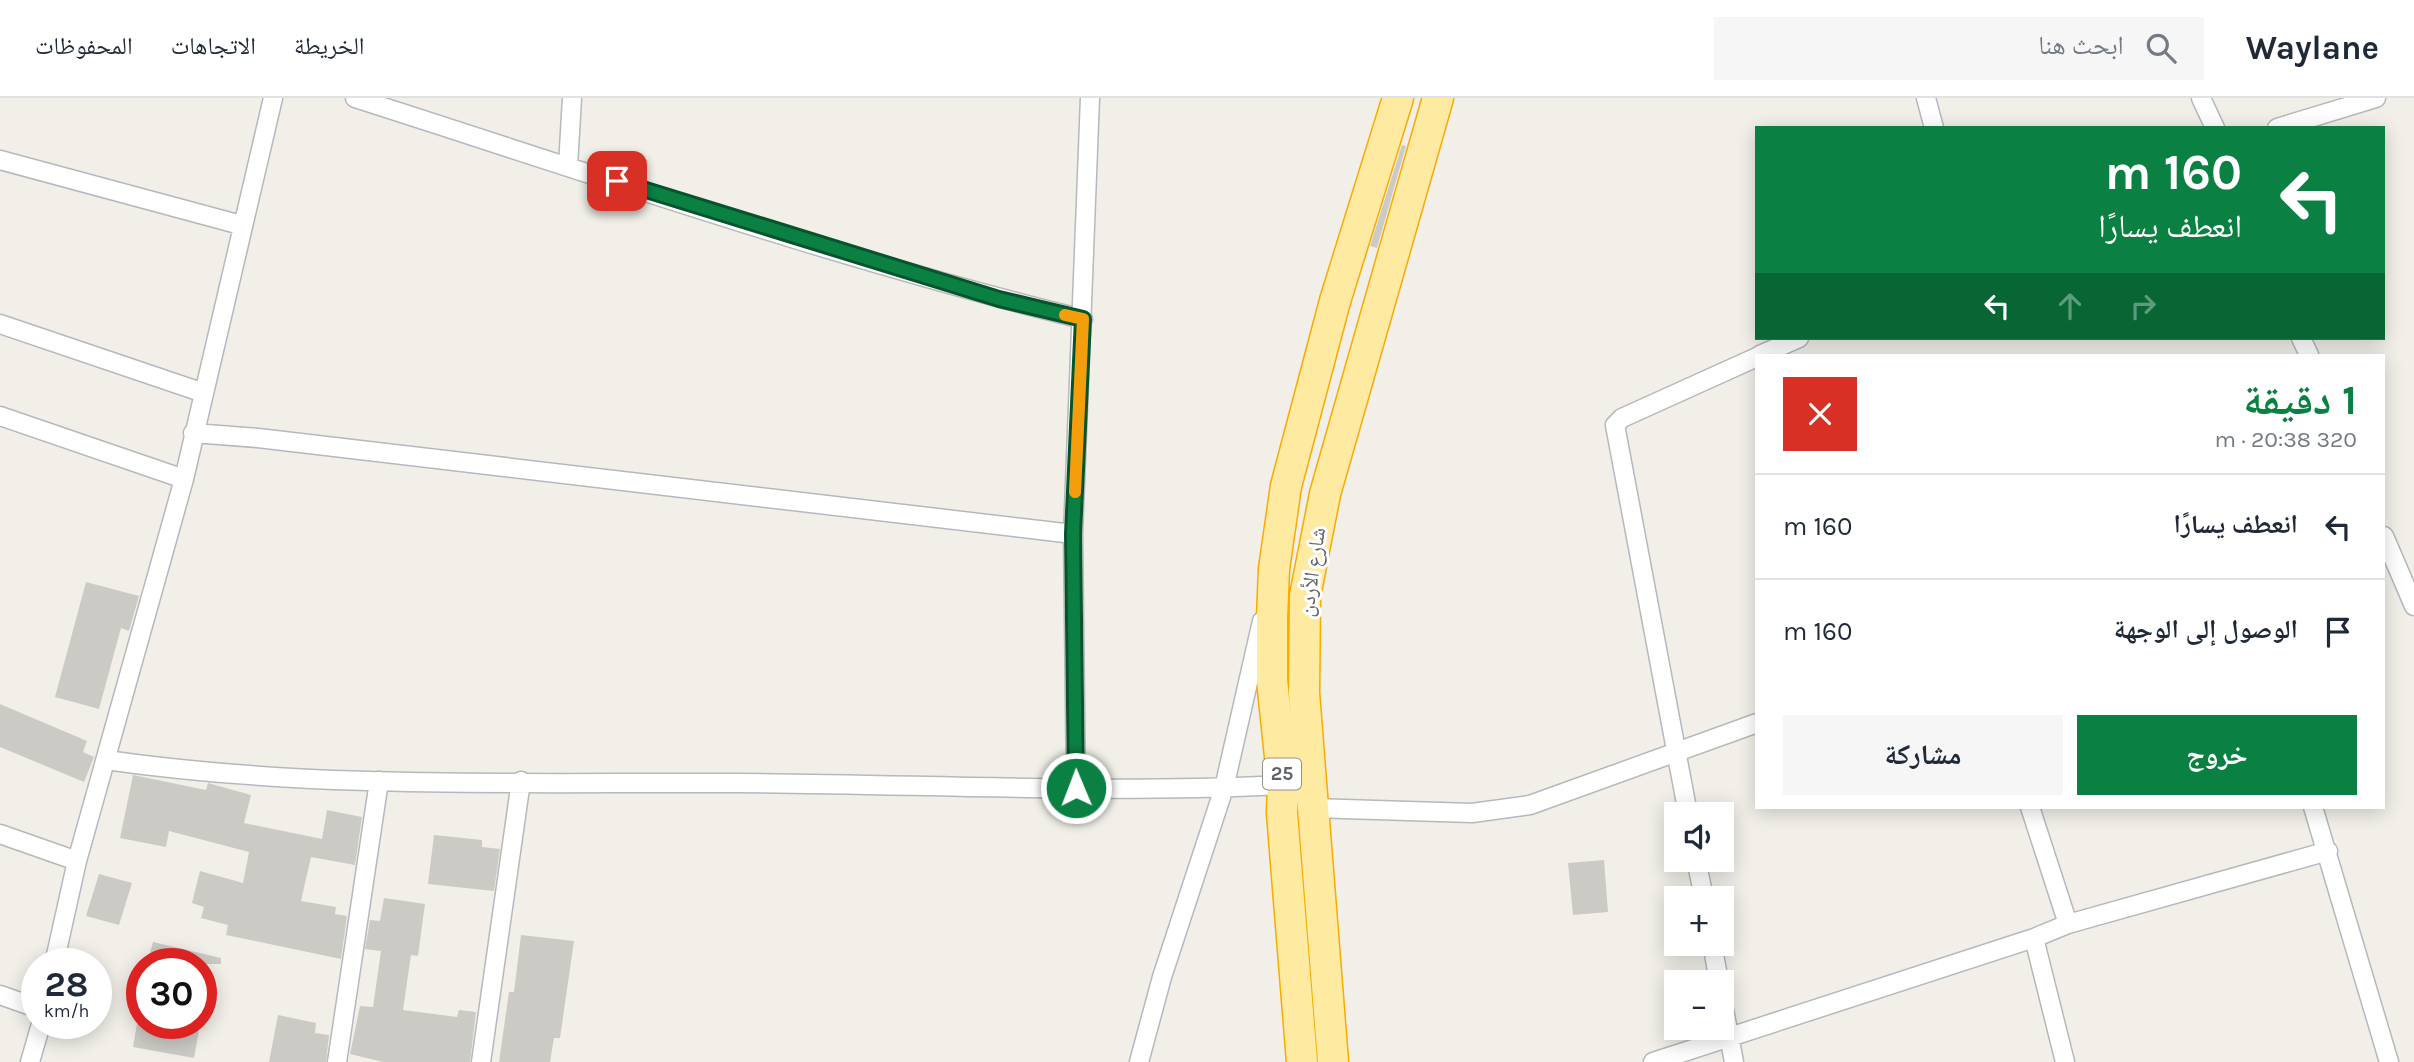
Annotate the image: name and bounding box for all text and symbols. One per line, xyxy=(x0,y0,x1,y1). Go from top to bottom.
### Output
search box xyxy=(1714,17,2204,80)
icon: search xyxy=(2142,29,2180,67)
text: Waylane xyxy=(2246,29,2379,67)
text: ابحث هنا xyxy=(2038,30,2124,61)
text: المحفوظات xyxy=(35,32,133,60)
text: الاتجاهات xyxy=(171,32,256,60)
text: الخريطة xyxy=(294,32,365,60)
text: 160 m xyxy=(2105,144,2242,201)
pin xyxy=(587,151,647,211)
icon: left xyxy=(2266,154,2357,245)
icon: arrive xyxy=(598,162,636,200)
text: انعطف يسارًا xyxy=(2098,208,2242,245)
icon: left xyxy=(1978,287,2016,325)
icon: ahead xyxy=(2051,287,2089,325)
icon: right xyxy=(2124,287,2162,325)
text: 1 دقيقة xyxy=(2243,375,2357,425)
button: close xyxy=(1783,377,1857,451)
text: 320 m · 20:38 xyxy=(2214,426,2357,453)
icon: left xyxy=(2319,508,2357,546)
text: انعطف يسارًا xyxy=(2174,509,2298,540)
text: 160 m xyxy=(1783,511,1852,542)
street label: شارع الأردن xyxy=(1294,526,1331,618)
icon: arrive xyxy=(2319,613,2357,651)
text: الوصول إلى الوجهة xyxy=(2114,614,2298,645)
text: 160 m xyxy=(1783,616,1852,647)
button: مشاركة xyxy=(1783,715,2063,795)
button: خروج xyxy=(2077,715,2357,795)
position arrow xyxy=(1039,751,1113,825)
road number: 25 xyxy=(1263,758,1301,790)
map controls xyxy=(1664,802,1734,1040)
button: sound xyxy=(1664,802,1734,872)
button: + xyxy=(1664,886,1734,956)
speed limit sign: 30 xyxy=(126,948,217,1039)
text: 28 xyxy=(45,964,88,1005)
button: − xyxy=(1664,970,1734,1040)
text: km/h xyxy=(44,1000,89,1022)

